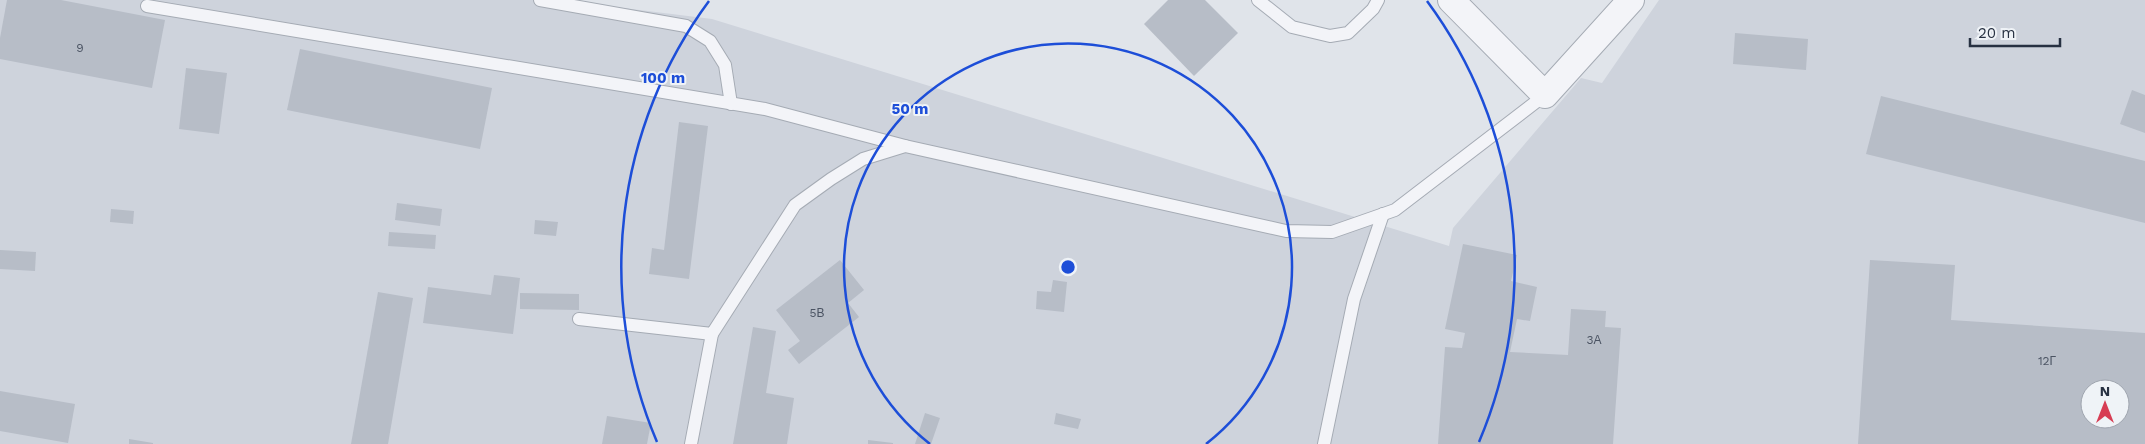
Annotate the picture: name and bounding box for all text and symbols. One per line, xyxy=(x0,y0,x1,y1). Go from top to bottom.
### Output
scale bar xyxy=(1970,15,2060,47)
text: 20 m xyxy=(1978,24,2016,42)
house number: 9 xyxy=(76,41,84,55)
text: 100 m xyxy=(641,69,685,87)
text: 50 m xyxy=(892,100,928,118)
centre of rings xyxy=(1059,258,1077,276)
house number: 5В xyxy=(810,306,825,320)
house number: 3А xyxy=(1587,333,1602,347)
house number: 12Г xyxy=(2038,354,2057,368)
north arrow xyxy=(2080,379,2130,429)
text: N xyxy=(2100,383,2110,399)

